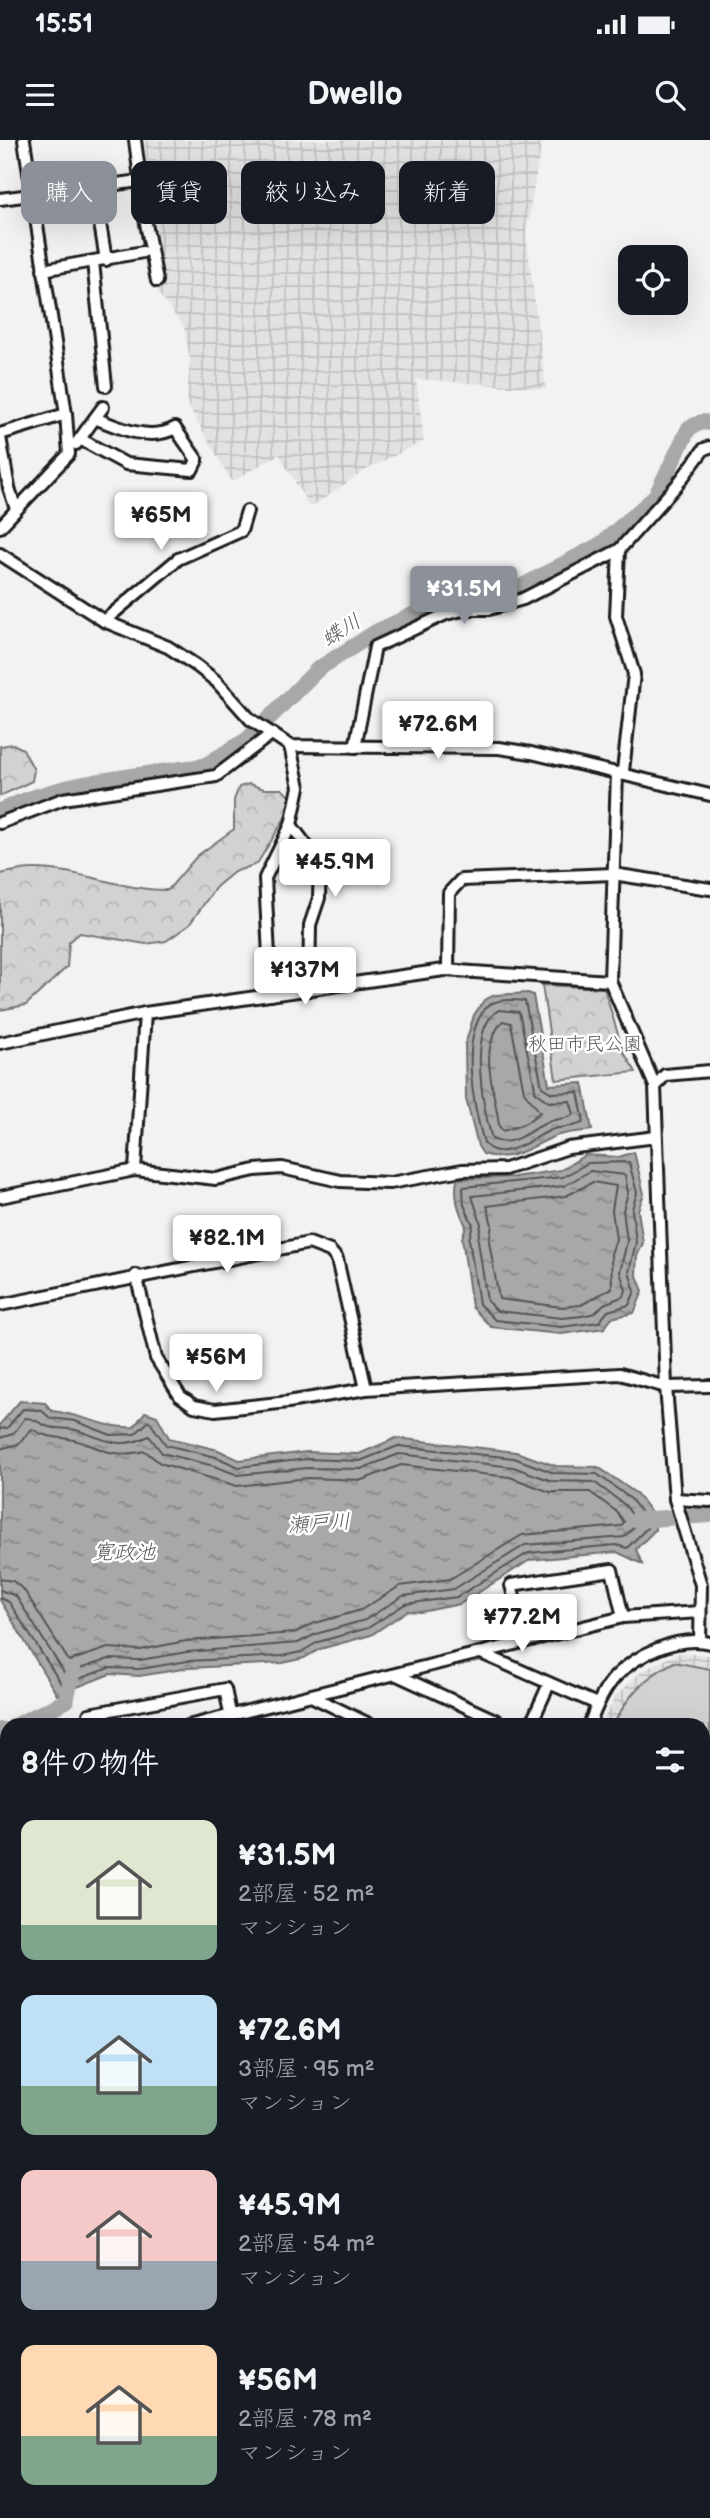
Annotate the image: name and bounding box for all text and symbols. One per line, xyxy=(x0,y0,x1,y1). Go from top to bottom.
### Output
text: 15:51 xyxy=(35,9,93,40)
text: Dwello xyxy=(307,75,403,114)
icon: menu xyxy=(21,76,59,114)
icon: search xyxy=(651,76,689,114)
chip: 購入 xyxy=(21,161,117,224)
chip: 賃貸 xyxy=(131,161,227,224)
chip: 絞り込み xyxy=(241,161,385,224)
chip: 新着 xyxy=(399,161,495,224)
map controls xyxy=(618,245,688,315)
button: locate xyxy=(618,245,688,315)
pin: ¥65M xyxy=(120,492,202,552)
text: ¥65M xyxy=(130,501,192,529)
pin: ¥31.5M xyxy=(407,566,521,626)
text: ¥31.5M xyxy=(426,575,502,603)
water label: 蝶川 xyxy=(317,609,366,652)
pin: ¥72.6M xyxy=(381,702,495,761)
text: ¥72.6M xyxy=(398,710,478,738)
pin: ¥45.9M xyxy=(278,840,392,899)
text: ¥45.9M xyxy=(295,848,375,876)
pin: ¥137M xyxy=(256,948,354,1007)
text: ¥137M xyxy=(270,956,340,984)
park label: 秋田市民公園 xyxy=(528,1033,642,1056)
pin: ¥82.1M xyxy=(170,1216,284,1275)
text: ¥82.1M xyxy=(189,1224,265,1252)
pin: ¥56M xyxy=(175,1334,257,1394)
text: ¥56M xyxy=(185,1343,247,1371)
water label: 瀬戸川 xyxy=(287,1509,351,1538)
water label: 寛政池 xyxy=(93,1540,156,1565)
pin: ¥77.2M xyxy=(465,1594,579,1654)
text: ¥77.2M xyxy=(483,1603,561,1631)
icon: filters xyxy=(651,1741,689,1779)
text: 8件の物件 xyxy=(21,1746,159,1782)
text: ¥31.5M xyxy=(238,1838,336,1874)
icon: home xyxy=(77,1848,161,1932)
text: 2部屋 · 52 m² xyxy=(238,1880,374,1908)
text: マンション xyxy=(238,1914,352,1942)
text: ¥72.6M xyxy=(238,2013,342,2049)
icon: home xyxy=(77,2023,161,2107)
text: 3部屋 · 95 m² xyxy=(238,2055,375,2083)
text: マンション xyxy=(238,2089,352,2117)
text: ¥45.9M xyxy=(238,2188,341,2224)
icon: home xyxy=(77,2198,161,2282)
text: 2部屋 · 54 m² xyxy=(238,2230,375,2258)
text: マンション xyxy=(238,2264,352,2292)
text: ¥56M xyxy=(238,2363,318,2399)
icon: home xyxy=(77,2373,161,2457)
text: 2部屋 · 78 m² xyxy=(238,2405,372,2433)
text: マンション xyxy=(238,2439,352,2467)

